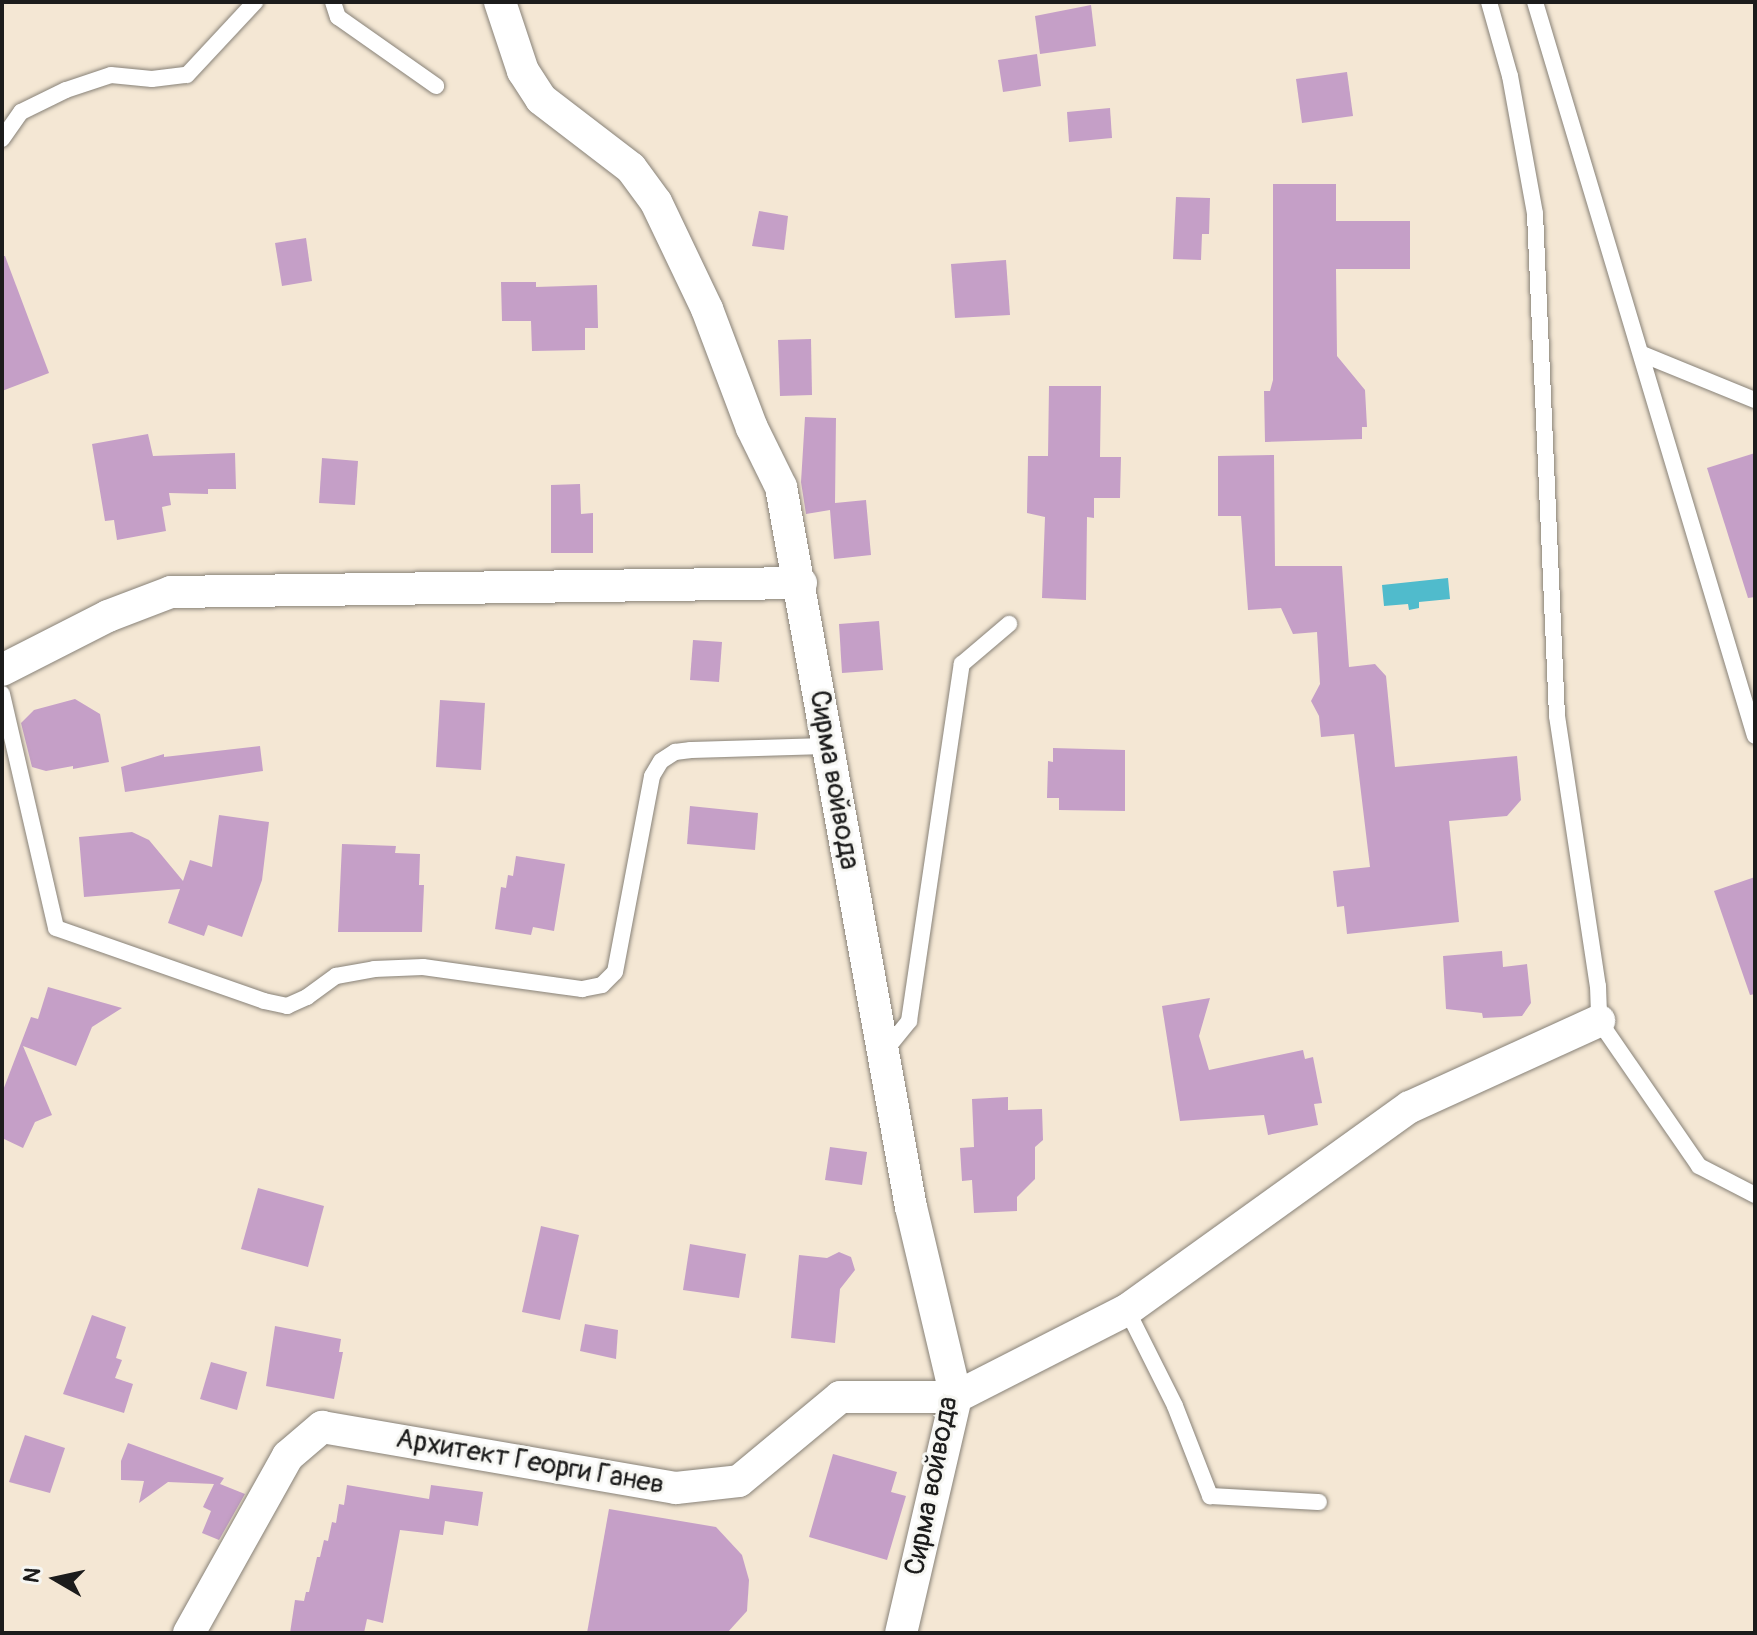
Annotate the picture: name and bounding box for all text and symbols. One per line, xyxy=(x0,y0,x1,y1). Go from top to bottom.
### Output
street label: Сирма войвода xyxy=(802,688,866,872)
street label: Сирма войвода xyxy=(898,1394,966,1578)
street label: Архитект Георги Ганев xyxy=(393,1422,667,1502)
north arrow xyxy=(16,1539,96,1619)
text: N xyxy=(17,1566,47,1585)

